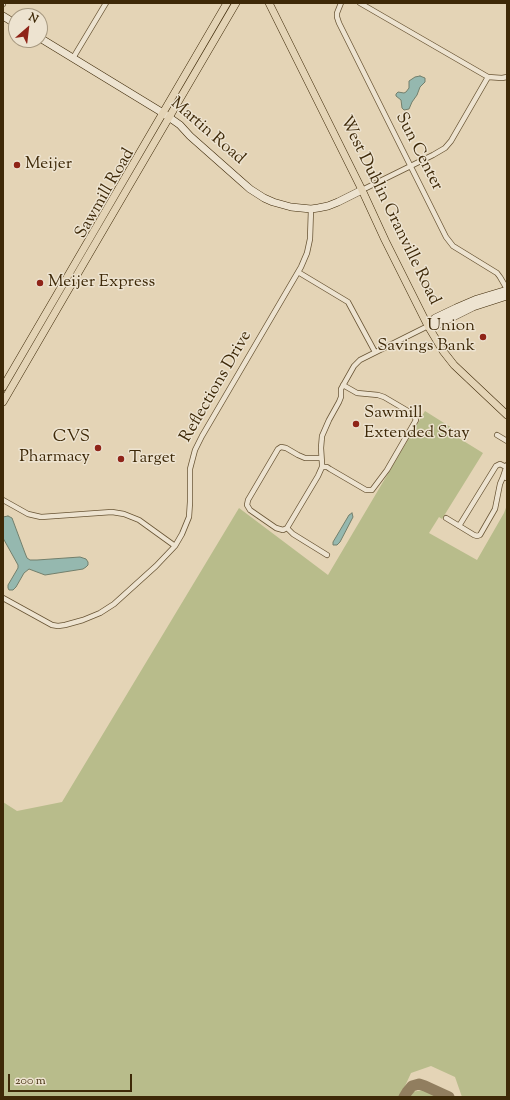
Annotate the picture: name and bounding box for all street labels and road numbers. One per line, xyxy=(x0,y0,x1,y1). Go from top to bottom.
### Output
street label: Martin Road xyxy=(166,94,248,170)
street label: Sun Center xyxy=(390,110,446,194)
street label: West Dublin Granville Road xyxy=(334,113,444,309)
street label: Sawmill Road xyxy=(72,145,140,243)
street label: Reflections Drive xyxy=(177,328,257,446)

